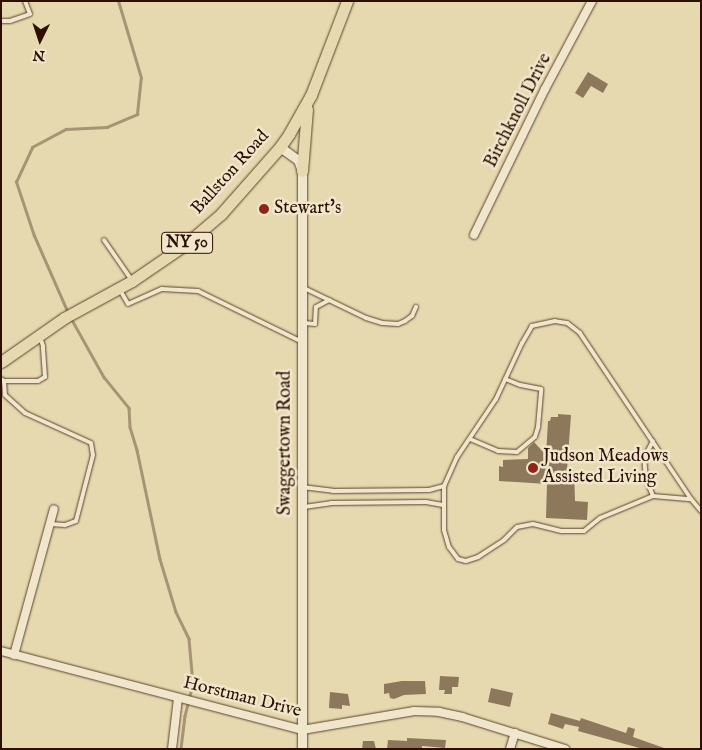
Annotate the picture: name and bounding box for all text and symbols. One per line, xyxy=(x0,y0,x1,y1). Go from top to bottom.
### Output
north arrow xyxy=(15,15,65,65)
text: N xyxy=(32,46,46,64)
street label: Birchknoll Drive xyxy=(481,50,557,172)
street label: Ballston Road xyxy=(188,126,274,220)
place label: Stewart's xyxy=(274,198,341,220)
marker: Stewart's xyxy=(258,203,270,215)
road number: NY 50 xyxy=(161,230,213,256)
street label: Swaggertown Road xyxy=(275,371,297,515)
place label: Judson Meadows Assisted Living xyxy=(543,447,668,489)
marker: Judson Meadows Assisted Living xyxy=(527,462,539,474)
street label: Horstman Drive xyxy=(181,673,303,723)

